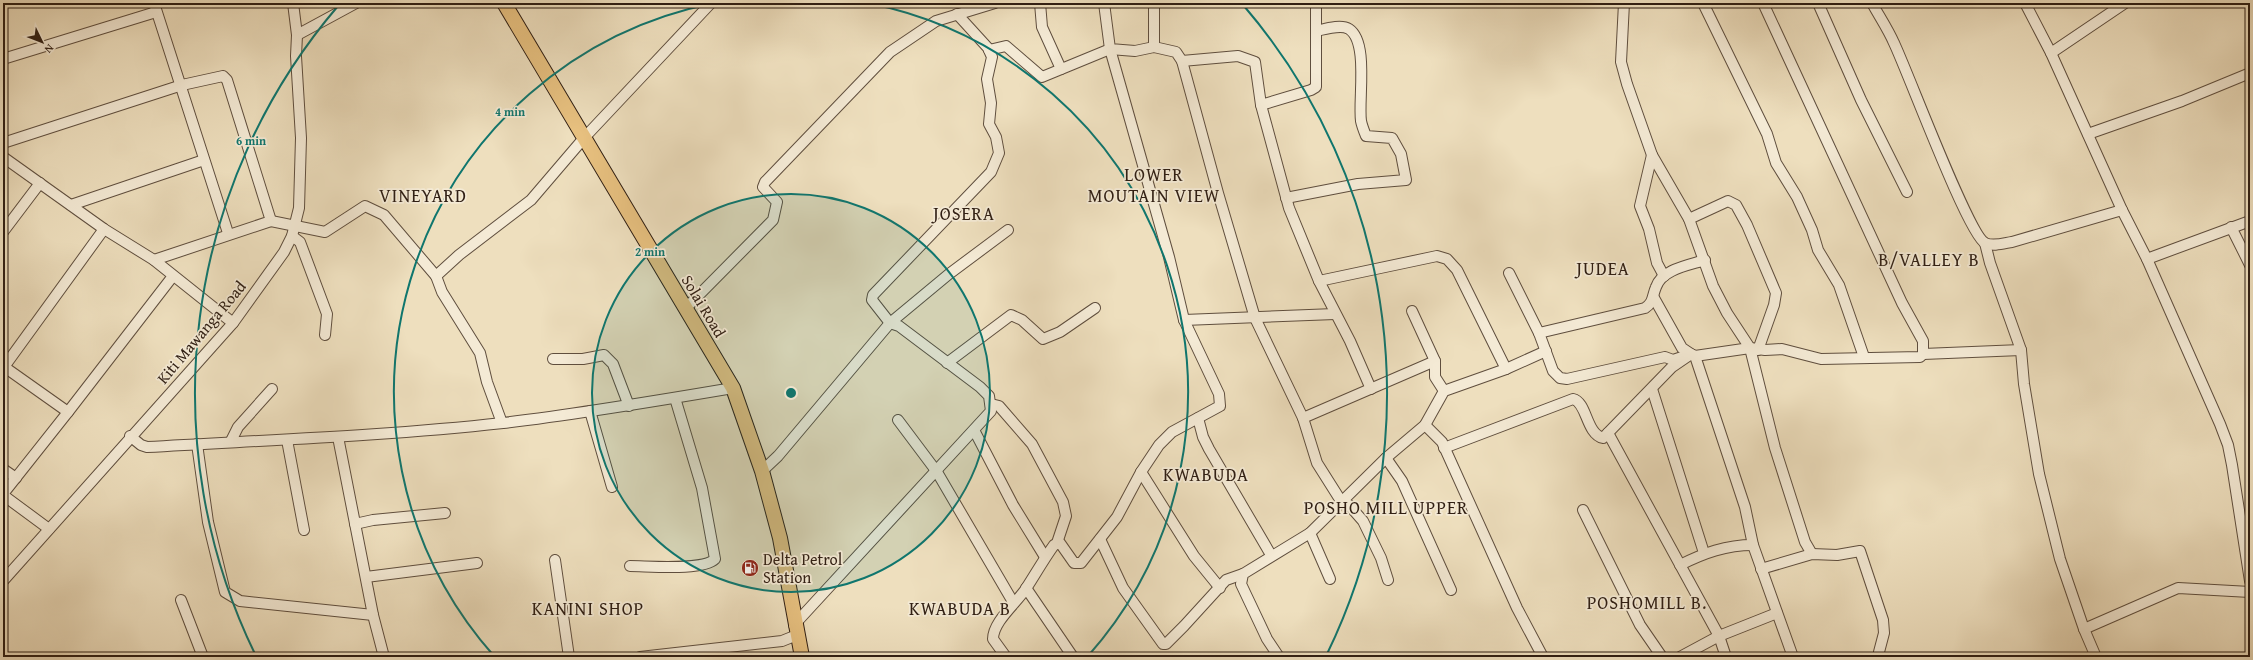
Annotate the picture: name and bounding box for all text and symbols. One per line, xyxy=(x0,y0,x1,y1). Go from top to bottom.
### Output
north arrow xyxy=(22,22,62,62)
text: N xyxy=(41,41,58,57)
text: 4 min xyxy=(495,103,525,120)
text: 6 min xyxy=(236,132,266,149)
district label: LOWER MOUTAIN VIEW xyxy=(1088,161,1220,209)
district label: VINEYARD xyxy=(379,182,467,209)
district label: JOSERA xyxy=(931,200,995,227)
text: 2 min xyxy=(635,243,665,260)
district label: B/VALLEY B xyxy=(1878,246,1980,273)
district label: JUDEA xyxy=(1574,255,1630,282)
street label: Solai Road xyxy=(676,270,732,342)
street label: Kiti Mawanga Road xyxy=(151,275,252,389)
centre of rings xyxy=(784,386,798,400)
district label: KWABUDA xyxy=(1163,461,1249,488)
district label: POSHO MILL UPPER xyxy=(1304,494,1468,521)
place label: Delta Petrol Station xyxy=(763,547,843,589)
fuel station icon: Delta Petrol Station xyxy=(740,558,760,578)
district label: POSHOMILL B. xyxy=(1587,589,1707,616)
district label: KANINI SHOP xyxy=(532,595,644,622)
district label: KWABUDA B xyxy=(909,595,1011,622)

